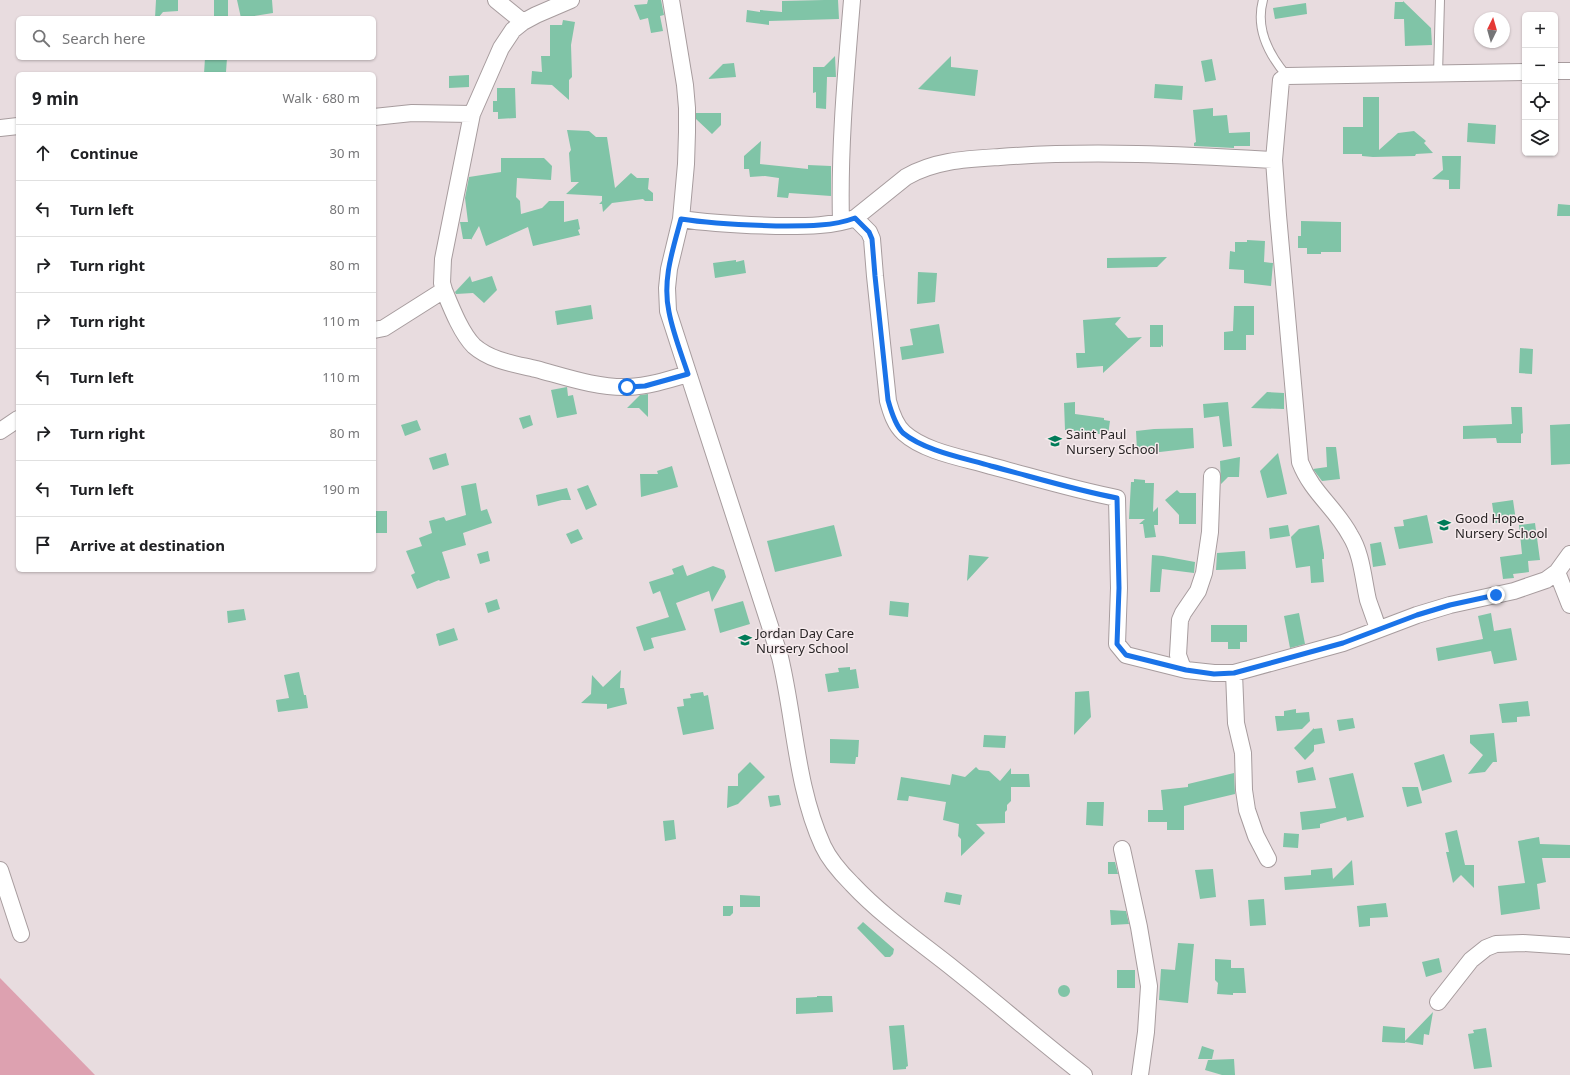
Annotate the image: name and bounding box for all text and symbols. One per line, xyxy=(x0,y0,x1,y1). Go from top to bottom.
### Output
north arrow xyxy=(1474,12,1510,48)
map controls xyxy=(1522,12,1558,156)
button: + xyxy=(1522,12,1558,48)
search box xyxy=(16,16,376,60)
icon: search xyxy=(30,27,52,49)
text: Search here xyxy=(62,28,145,48)
button: − xyxy=(1522,48,1558,84)
button: locate xyxy=(1522,84,1558,120)
text: 9 min xyxy=(32,87,79,110)
text: Walk · 680 m xyxy=(282,89,360,107)
button: layers xyxy=(1522,120,1558,156)
icon: ahead xyxy=(32,142,54,164)
text: Continue xyxy=(70,143,138,163)
text: 30 m xyxy=(330,144,360,162)
icon: left xyxy=(32,198,54,220)
text: Turn left xyxy=(70,199,134,219)
text: 80 m xyxy=(330,200,360,218)
icon: right xyxy=(32,254,54,276)
text: Turn right xyxy=(70,255,145,275)
text: 80 m xyxy=(330,256,360,274)
icon: right xyxy=(32,310,54,332)
text: Turn right xyxy=(70,311,145,331)
text: 110 m xyxy=(322,312,360,330)
icon: left xyxy=(32,366,54,388)
text: Turn left xyxy=(70,367,134,387)
text: 110 m xyxy=(322,368,360,386)
route start xyxy=(618,378,636,396)
icon: right xyxy=(32,422,54,444)
text: Turn right xyxy=(70,423,145,443)
text: 80 m xyxy=(330,424,360,442)
place label: Saint Paul Nursery School xyxy=(1066,425,1159,458)
school or university icon: Saint Paul Nursery School xyxy=(1047,433,1063,449)
icon: left xyxy=(32,478,54,500)
text: Turn left xyxy=(70,479,134,499)
text: 190 m xyxy=(322,480,360,498)
place label: Good Hope Nursery School xyxy=(1455,509,1548,542)
school or university icon: Good Hope Nursery School xyxy=(1436,517,1452,533)
icon: arrive xyxy=(32,534,54,556)
text: Arrive at destination xyxy=(70,535,225,555)
route end xyxy=(1487,586,1505,604)
place label: Jordan Day Care Nursery School xyxy=(754,624,854,657)
school or university icon: Jordan Day Care Nursery School xyxy=(737,632,753,648)

